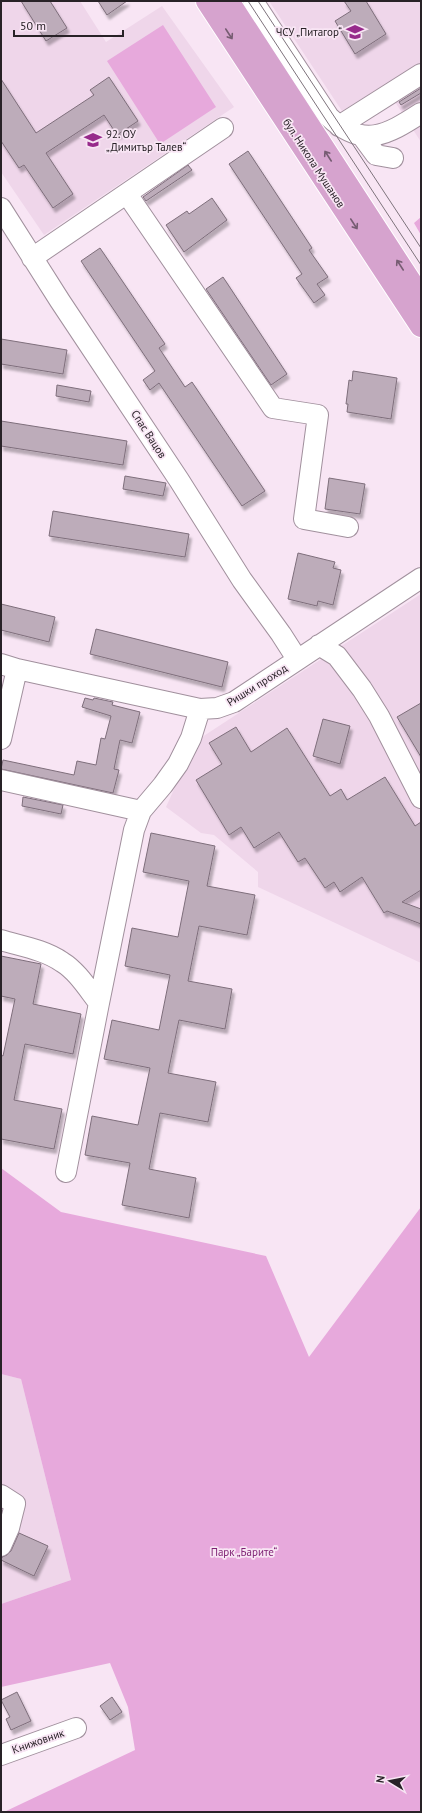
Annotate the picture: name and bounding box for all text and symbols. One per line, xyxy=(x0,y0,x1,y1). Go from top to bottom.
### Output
scale bar xyxy=(14,12,123,38)
text: 50 m xyxy=(20,18,46,33)
school or university icon: ЧСУ „Питагор“ xyxy=(345,22,365,42)
place label: ЧСУ „Питагор“ xyxy=(276,25,342,39)
one-way arrow xyxy=(224,28,233,39)
street label: бул. Никола Мушанов xyxy=(280,116,348,210)
place label: 92. ОУ „Димитър Талев“ xyxy=(106,127,186,154)
school or university icon: 92. ОУ „Димитър Талев“ xyxy=(83,130,103,150)
one-way arrow xyxy=(324,150,332,162)
one-way arrow xyxy=(350,218,358,229)
one-way arrow xyxy=(395,259,403,271)
street label: Спас Вацов xyxy=(128,407,170,461)
street label: Ришки проход xyxy=(224,661,290,709)
park label: Парк „Барите“ xyxy=(211,1545,278,1559)
street label: Книжовник xyxy=(10,1725,67,1756)
north arrow xyxy=(370,1761,410,1801)
text: N xyxy=(373,1774,388,1784)

